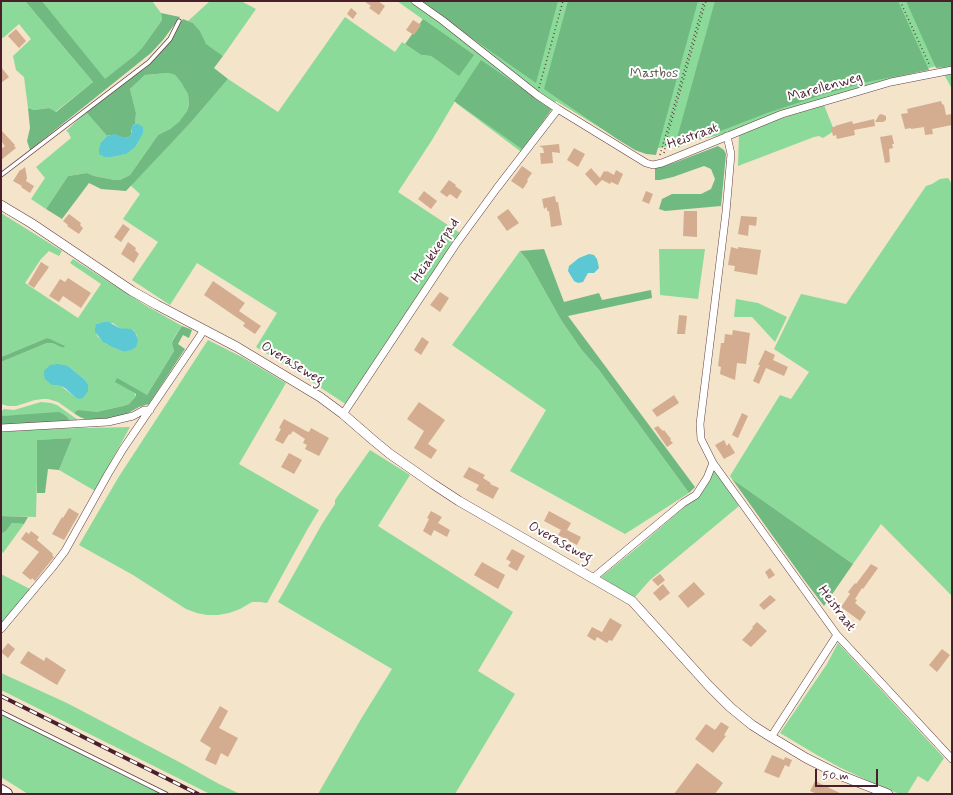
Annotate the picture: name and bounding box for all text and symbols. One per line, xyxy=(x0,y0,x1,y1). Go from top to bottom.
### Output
park label: Mastbos xyxy=(630,66,678,82)
street label: Marellenweg xyxy=(786,69,864,107)
street label: Heistraat xyxy=(665,120,721,154)
street label: Heiakkerpad xyxy=(408,215,464,287)
street label: Overaseweg xyxy=(257,339,327,389)
street label: Overaseweg xyxy=(525,518,595,568)
street label: Heistraat xyxy=(813,583,859,635)
scale bar xyxy=(817,761,880,787)
text: 50 m xyxy=(822,768,849,784)

